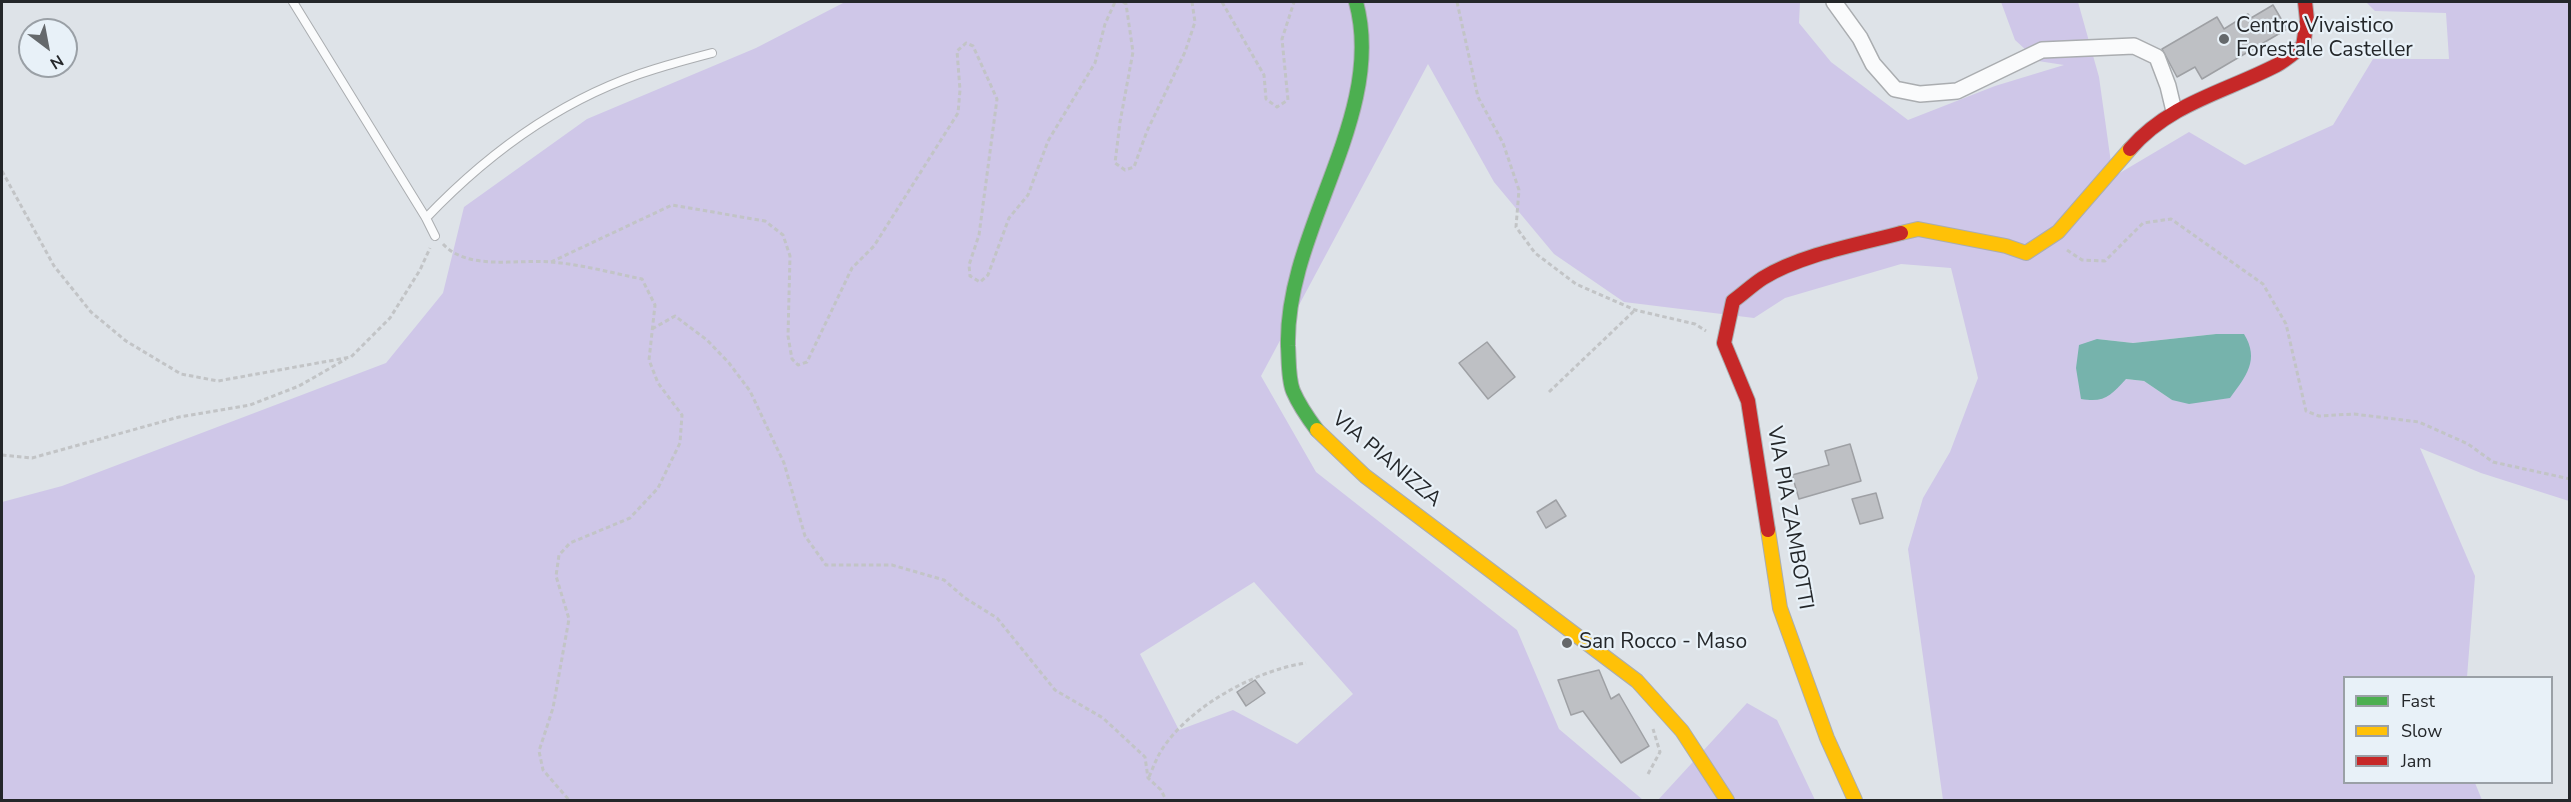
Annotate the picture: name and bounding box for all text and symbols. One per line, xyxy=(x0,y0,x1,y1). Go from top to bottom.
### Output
place label: Centro Vivaistico Forestale Casteller xyxy=(2236,14,2413,64)
north arrow xyxy=(18,18,78,78)
marker: Centro Vivaistico Forestale Casteller xyxy=(2217,32,2231,46)
text: N xyxy=(46,49,67,74)
street label: VIA PIANIZZA xyxy=(1326,407,1446,513)
street label: VIA PIA ZAMBOTTI xyxy=(1760,424,1818,612)
place label: San Rocco - Maso xyxy=(1579,630,1747,656)
marker: San Rocco - Maso xyxy=(1560,636,1574,650)
legend xyxy=(2343,676,2553,784)
text: Fast xyxy=(2401,689,2435,713)
text: Slow xyxy=(2401,719,2442,743)
text: Jam xyxy=(2401,749,2432,773)

